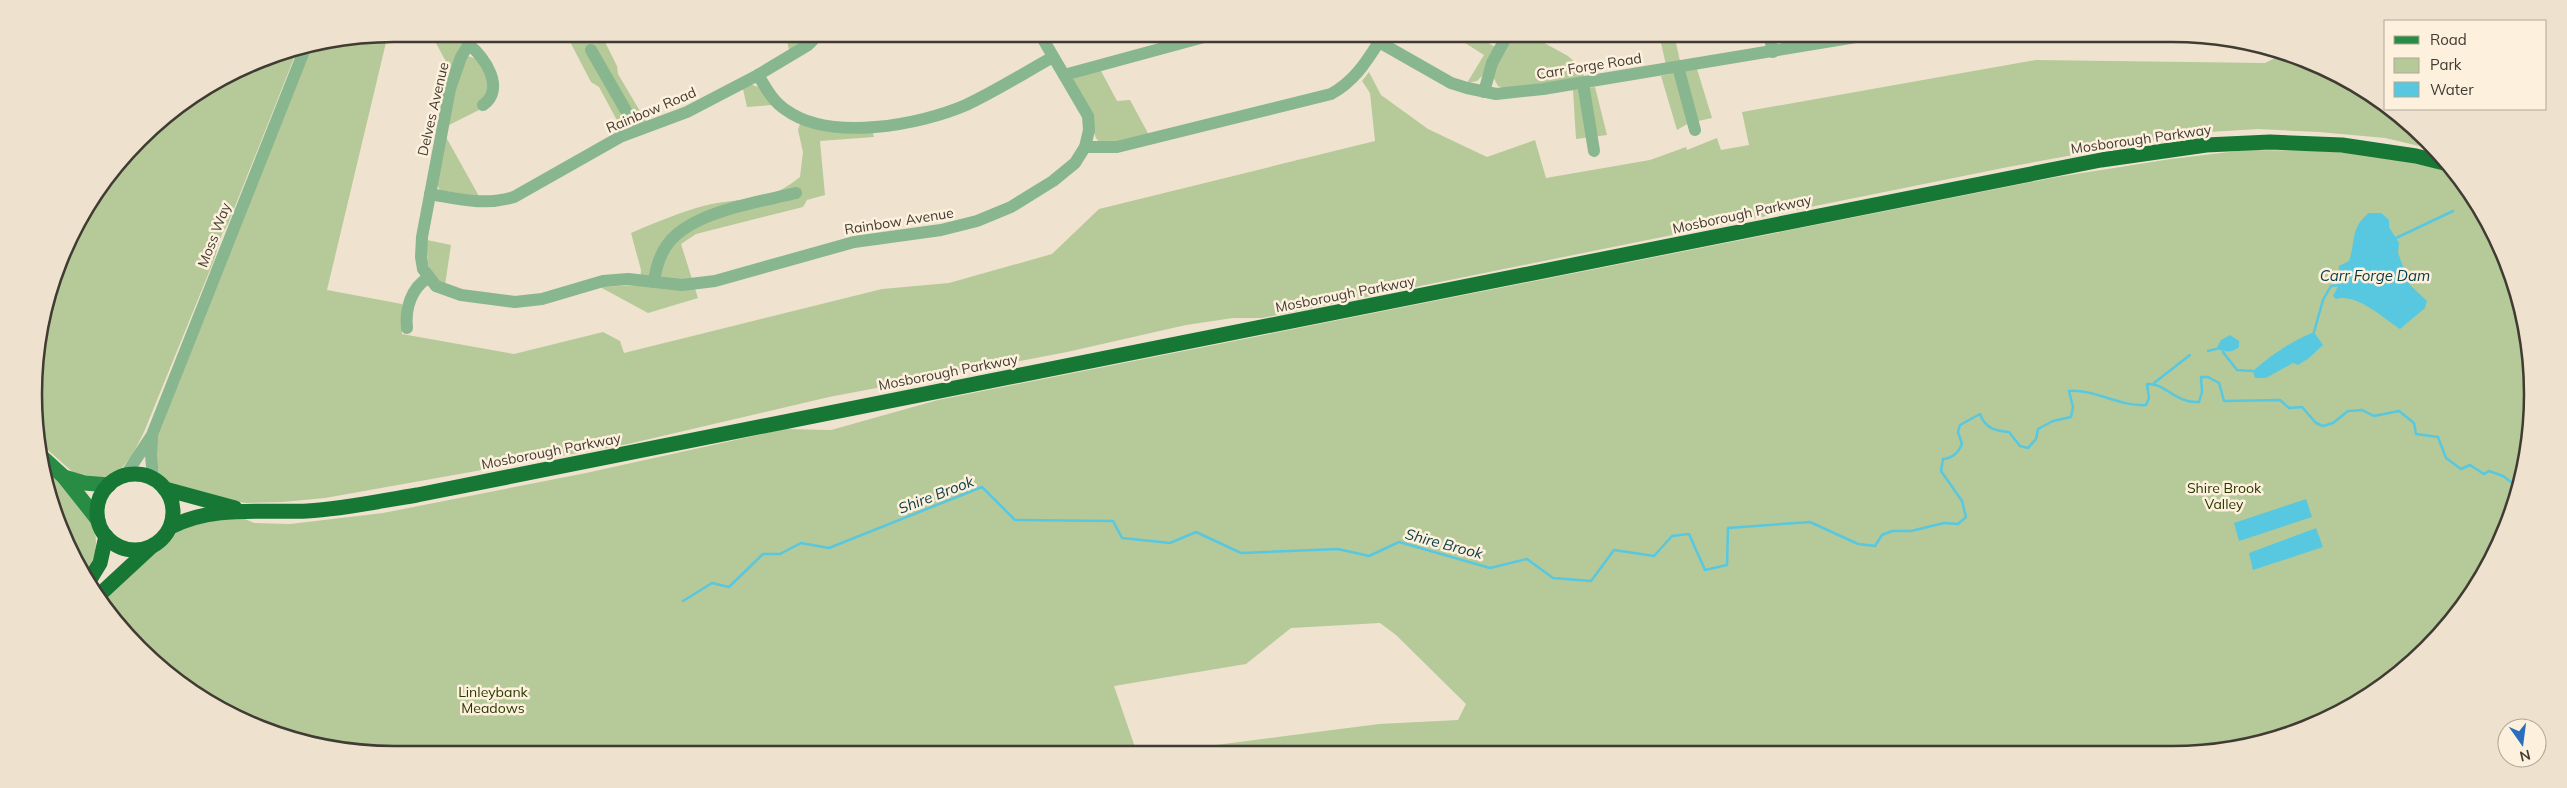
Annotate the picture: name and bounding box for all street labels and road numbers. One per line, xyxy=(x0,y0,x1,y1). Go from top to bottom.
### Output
street label: Carr Forge Road xyxy=(1535,49,1643,83)
street label: Delves Avenue xyxy=(413,60,453,158)
street label: Rainbow Road xyxy=(603,83,699,137)
street label: Mosborough Parkway xyxy=(2070,120,2213,158)
street label: Mosborough Parkway xyxy=(1671,190,1814,238)
street label: Moss Way xyxy=(193,199,235,270)
street label: Rainbow Avenue xyxy=(843,203,955,239)
street label: Mosborough Parkway xyxy=(1274,272,1417,316)
street label: Mosborough Parkway xyxy=(877,350,1020,394)
street label: Mosborough Parkway xyxy=(480,429,623,473)

